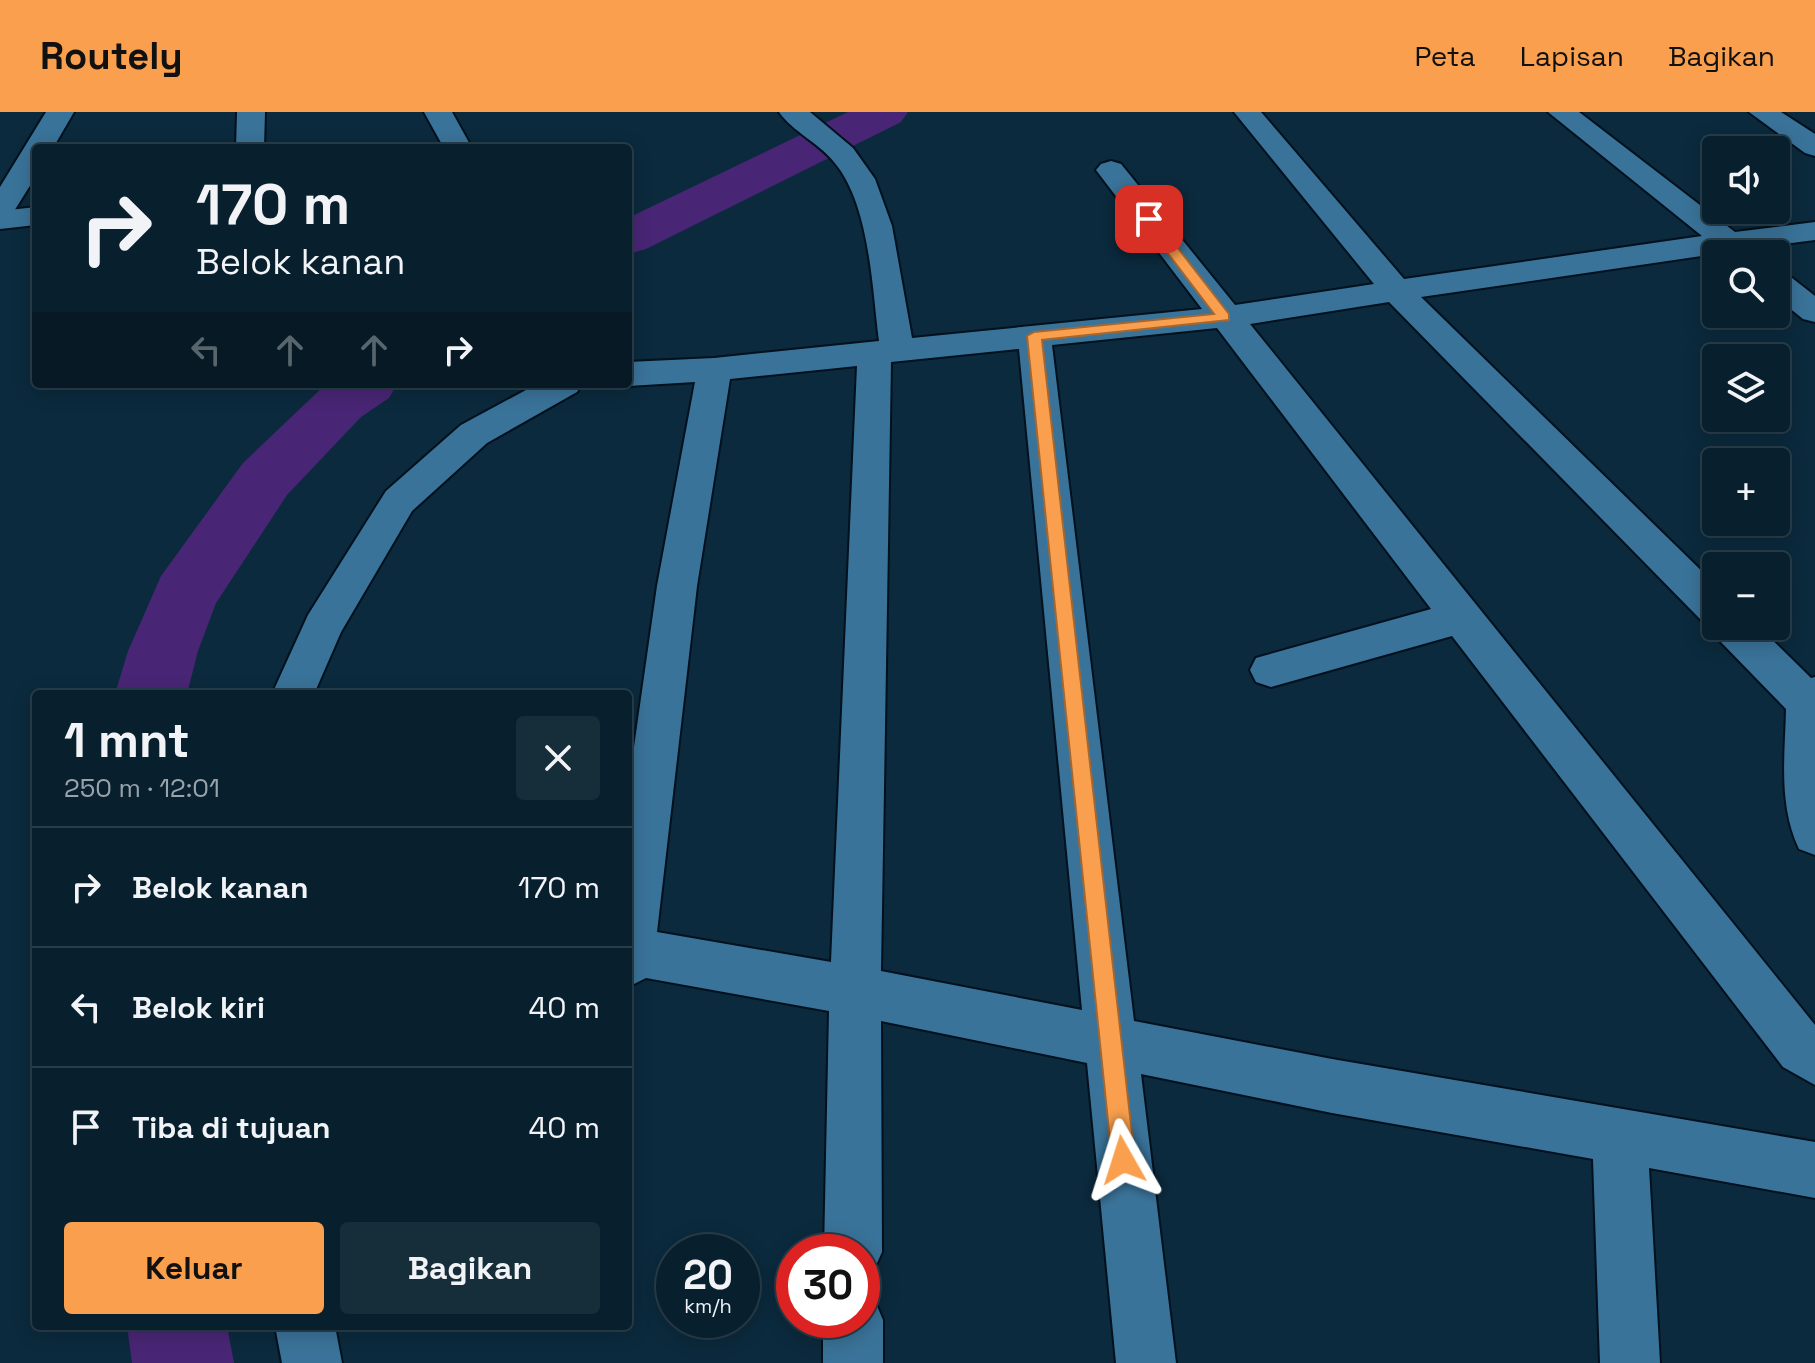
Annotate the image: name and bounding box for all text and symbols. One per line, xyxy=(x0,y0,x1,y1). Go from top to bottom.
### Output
text: Routely xyxy=(40,32,183,80)
text: Peta xyxy=(1414,38,1476,74)
text: Lapisan xyxy=(1520,38,1624,74)
text: Bagikan xyxy=(1668,38,1775,74)
map controls xyxy=(1702,136,1790,640)
button: sound xyxy=(1702,136,1790,224)
text: 170 m xyxy=(196,169,350,240)
icon: right xyxy=(64,176,168,280)
pin xyxy=(1115,185,1183,253)
icon: arrive xyxy=(1127,197,1171,241)
text: Belok kanan xyxy=(196,239,405,285)
button: search xyxy=(1702,240,1790,328)
icon: left xyxy=(184,328,228,372)
icon: ahead xyxy=(268,328,312,372)
icon: ahead xyxy=(352,328,396,372)
icon: right xyxy=(436,328,480,372)
button: layers xyxy=(1702,344,1790,432)
button: + xyxy=(1702,448,1790,536)
button: − xyxy=(1702,552,1790,640)
text: 1 mnt xyxy=(64,710,190,771)
button: close xyxy=(516,716,600,800)
text: 250 m · 12:01 xyxy=(64,771,220,805)
icon: right xyxy=(64,865,108,909)
text: Belok kanan xyxy=(132,868,308,907)
text: 170 m xyxy=(518,868,600,907)
icon: left xyxy=(64,985,108,1029)
text: Belok kiri xyxy=(132,988,265,1027)
text: 40 m xyxy=(529,988,600,1027)
icon: arrive xyxy=(64,1105,108,1149)
text: Tiba di tujuan xyxy=(132,1108,331,1147)
text: 40 m xyxy=(529,1108,600,1147)
position arrow xyxy=(1081,1118,1165,1202)
button: Keluar xyxy=(64,1222,324,1314)
button: Bagikan xyxy=(340,1222,600,1314)
speed limit sign: 30 xyxy=(776,1234,880,1338)
text: 20 xyxy=(683,1250,733,1301)
text: km/h xyxy=(684,1293,732,1319)

